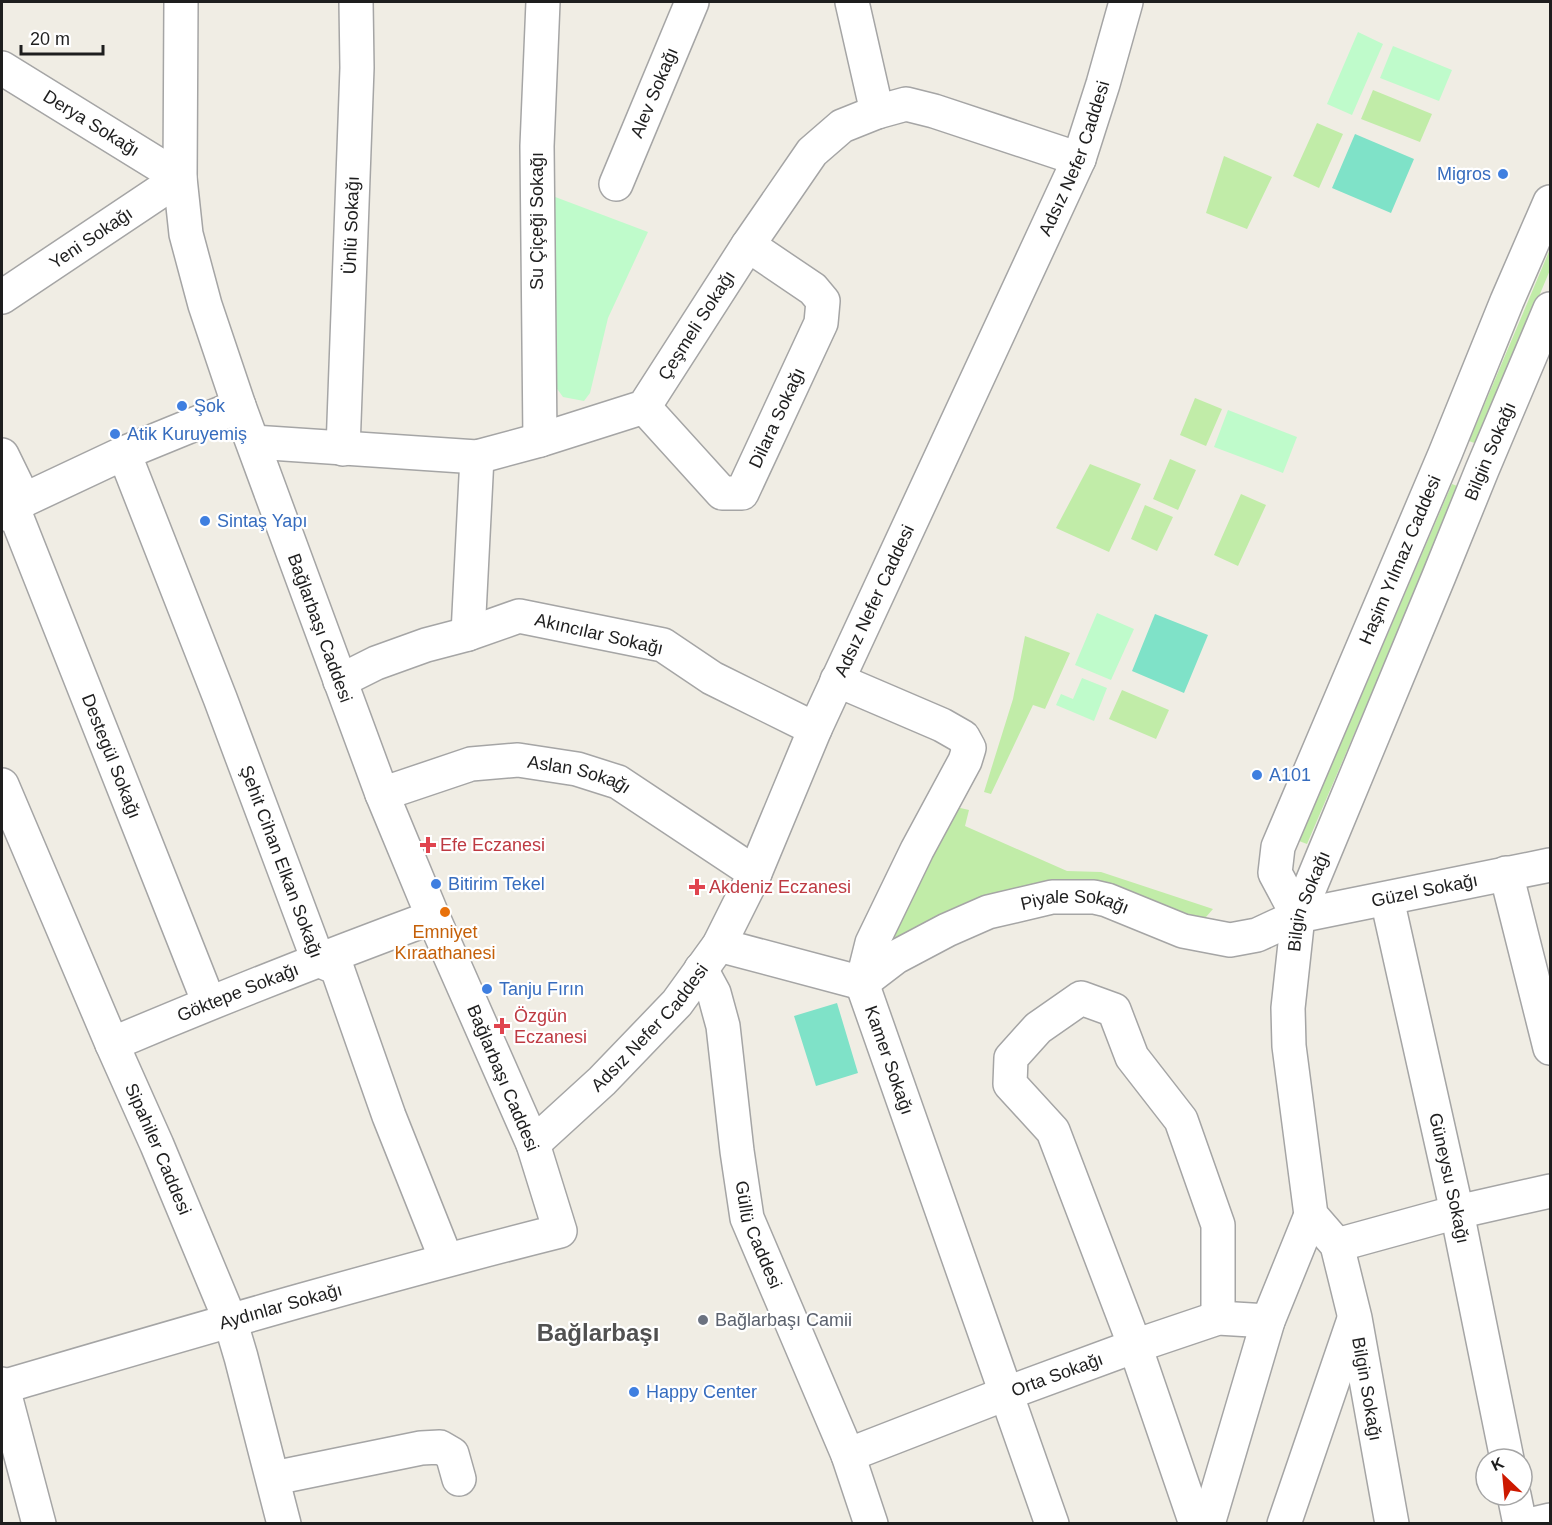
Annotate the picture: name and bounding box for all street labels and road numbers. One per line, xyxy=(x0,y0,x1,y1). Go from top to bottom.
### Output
street label: Alev Sokağı xyxy=(626,44,682,141)
street label: Adsız Nefer Caddesi xyxy=(1035,78,1113,239)
street label: Derya Sokağı xyxy=(40,86,143,160)
street label: Su Çiçeği Sokağı xyxy=(527,152,547,290)
street label: Ünlü Sokağı xyxy=(339,176,363,275)
street label: Yeni Sokağı xyxy=(46,203,136,273)
street label: Çeşmeli Sokağı xyxy=(654,267,739,384)
street label: Dilara Sokağı xyxy=(745,365,809,471)
street label: Bilgin Sokağı xyxy=(1461,399,1520,504)
street label: Haşim Yılmaz Caddesi xyxy=(1355,472,1445,647)
street label: Adsız Nefer Caddesi xyxy=(831,522,918,680)
street label: Bağlarbaşı Caddesi xyxy=(284,551,356,705)
street label: Akıncılar Sokağı xyxy=(533,610,665,658)
street label: Destegül Sokağı xyxy=(78,691,145,821)
street label: Aslan Sokağı xyxy=(526,752,635,798)
street label: Şehit Cihan Elkan Sokağı xyxy=(236,763,326,961)
street label: Bilgin Sokağı xyxy=(1284,848,1334,953)
street label: Güzel Sokağı xyxy=(1370,870,1480,911)
street label: Piyale Sokağı xyxy=(1019,886,1132,918)
street label: Göktepe Sokağı xyxy=(174,959,301,1026)
street label: Adsız Nefer Caddesi xyxy=(587,960,712,1096)
street label: Bağlarbaşı Caddesi xyxy=(463,1002,543,1154)
street label: Kamer Sokağı xyxy=(861,1003,917,1117)
street label: Sipahiler Caddesi xyxy=(121,1080,195,1218)
street label: Güneysu Sokağı xyxy=(1425,1111,1473,1245)
street label: Güllü Caddesi xyxy=(732,1179,786,1291)
street label: Aydınlar Sokağı xyxy=(217,1279,344,1333)
street label: Bilgin Sokağı xyxy=(1348,1336,1386,1442)
street label: Orta Sokağı xyxy=(1009,1349,1106,1401)

